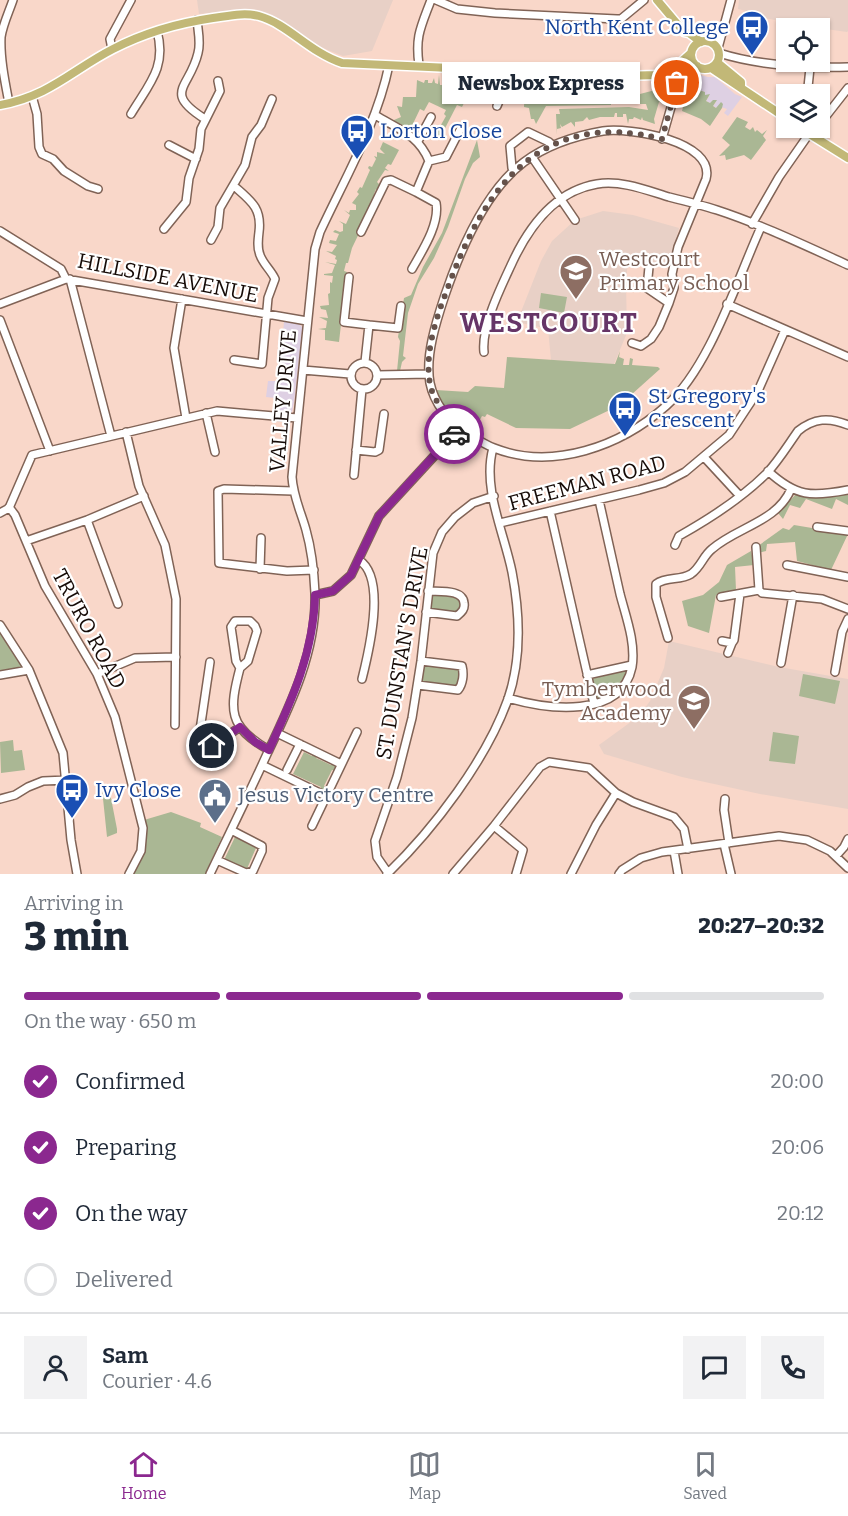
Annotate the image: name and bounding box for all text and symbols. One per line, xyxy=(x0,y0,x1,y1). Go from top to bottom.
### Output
bus stop icon: North Kent College xyxy=(734,9,770,56)
place label: North Kent College xyxy=(545,14,729,40)
map controls xyxy=(776,18,830,138)
button: locate xyxy=(776,18,830,72)
pin xyxy=(651,57,702,108)
callout: Newsbox Express xyxy=(443,62,641,104)
icon: bag xyxy=(660,66,693,99)
text: Newsbox Express xyxy=(458,71,624,95)
button: layers xyxy=(776,84,830,138)
bus stop icon: Lorton Close xyxy=(339,113,375,160)
place label: Lorton Close xyxy=(380,118,502,144)
place label: Westcourt Primary School xyxy=(599,246,749,296)
street label: HILLSIDE AVENUE xyxy=(75,248,261,308)
school or university icon: Westcourt Primary School xyxy=(558,253,594,300)
district label: WESTCOURT xyxy=(460,307,638,339)
street label: VALLEY DRIVE xyxy=(264,329,302,473)
place label: St Gregory's Crescent xyxy=(648,383,766,433)
bus stop icon: St Gregory's Crescent xyxy=(607,390,643,437)
courier xyxy=(424,404,484,464)
icon: car xyxy=(438,418,471,451)
street label: FREEMAN ROAD xyxy=(505,449,669,517)
street label: ST. DUNSTAN'S DRIVE xyxy=(370,544,434,762)
street label: TRURO ROAD xyxy=(47,565,131,693)
place label: Tymberwood Academy xyxy=(542,676,672,726)
school or university icon: Tymberwood Academy xyxy=(676,683,712,730)
pin xyxy=(186,720,237,771)
icon: home xyxy=(195,729,228,762)
bus stop icon: Ivy Close xyxy=(54,772,90,819)
place label: Ivy Close xyxy=(95,777,181,803)
public building icon: Jesus Victory Centre xyxy=(197,777,233,824)
place label: Jesus Victory Centre xyxy=(237,782,434,808)
text: Arriving in xyxy=(24,891,123,915)
text: 20:27–20:32 xyxy=(698,912,824,939)
text: 3 min xyxy=(24,914,129,960)
text: On the way · 650 m xyxy=(24,1009,196,1033)
icon: check xyxy=(24,1065,57,1098)
text: Confirmed xyxy=(75,1068,185,1095)
text: 20:00 xyxy=(770,1069,824,1093)
icon: check xyxy=(24,1131,57,1164)
text: Preparing xyxy=(75,1134,177,1161)
text: 20:06 xyxy=(772,1135,824,1159)
icon: check xyxy=(24,1197,57,1230)
text: On the way xyxy=(75,1200,187,1227)
text: 20:12 xyxy=(777,1201,824,1225)
text: Delivered xyxy=(75,1266,173,1293)
button: person xyxy=(24,1336,87,1399)
button: chat xyxy=(683,1336,746,1399)
button: phone xyxy=(761,1336,824,1399)
text: Sam xyxy=(102,1342,148,1369)
text: Courier · 4.6 xyxy=(102,1369,212,1393)
tab: Home xyxy=(121,1448,167,1503)
tab: Map xyxy=(408,1448,441,1503)
tab: Saved xyxy=(683,1448,727,1503)

